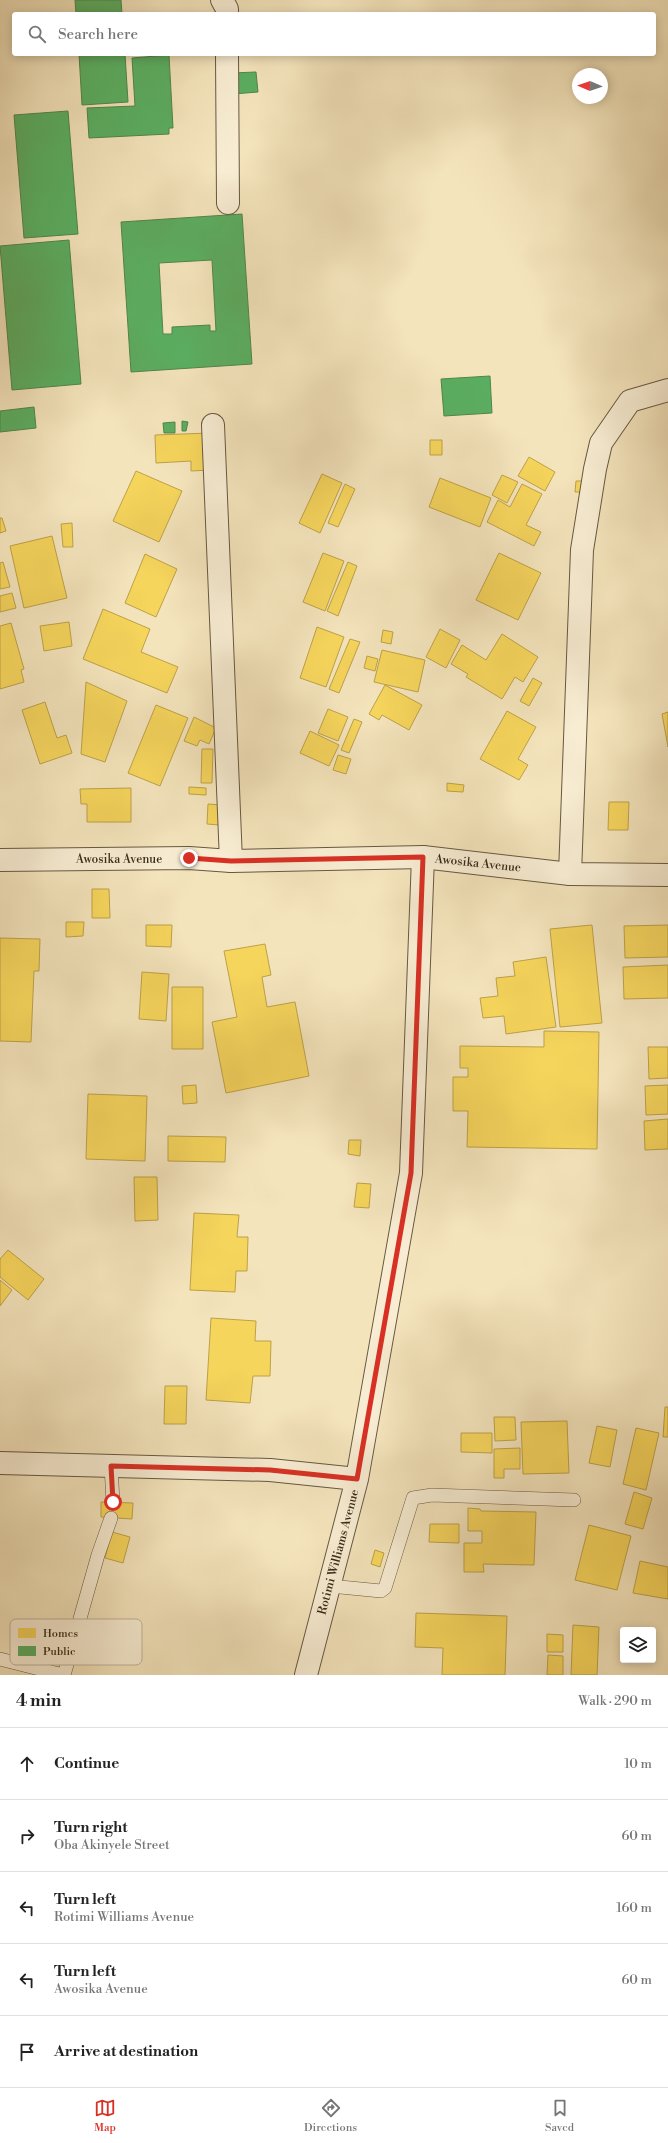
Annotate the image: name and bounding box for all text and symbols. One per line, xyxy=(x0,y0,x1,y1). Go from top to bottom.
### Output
search box xyxy=(12,12,656,56)
icon: search xyxy=(26,23,48,45)
text: Search here xyxy=(58,25,138,44)
north arrow xyxy=(572,68,608,104)
route end xyxy=(180,849,198,867)
street label: Awosika Avenue xyxy=(433,851,522,875)
street label: Awosika Avenue xyxy=(75,852,162,867)
street label: Rotimi Williams Avenue xyxy=(315,1488,362,1617)
route start xyxy=(104,1493,122,1511)
legend xyxy=(10,1619,142,1665)
text: Homes xyxy=(43,1627,78,1641)
map controls xyxy=(620,1627,656,1663)
button: layers xyxy=(620,1627,656,1663)
text: Public xyxy=(43,1645,76,1659)
text: 4 min xyxy=(16,1690,61,1712)
text: Walk · 290 m xyxy=(578,1693,652,1709)
icon: ahead xyxy=(16,1753,38,1775)
text: Continue xyxy=(54,1754,119,1773)
text: 10 m xyxy=(624,1756,652,1772)
text: Turn right xyxy=(54,1818,128,1837)
icon: right xyxy=(16,1825,38,1847)
text: 60 m xyxy=(621,1828,652,1844)
text: Oba Akinyele Street xyxy=(54,1837,170,1853)
text: Turn left xyxy=(54,1890,116,1909)
icon: left xyxy=(16,1897,38,1919)
text: 160 m xyxy=(616,1900,652,1916)
text: Rotimi Williams Avenue xyxy=(54,1909,194,1925)
text: Turn left xyxy=(54,1962,116,1981)
icon: left xyxy=(16,1969,38,1991)
text: 60 m xyxy=(621,1972,652,1988)
text: Awosika Avenue xyxy=(54,1981,148,1997)
icon: arrive xyxy=(16,2041,38,2063)
text: Arrive at destination xyxy=(54,2042,198,2061)
tab: Map xyxy=(94,2097,116,2135)
tab: Directions xyxy=(304,2097,357,2135)
tab: Saved xyxy=(545,2097,574,2135)

